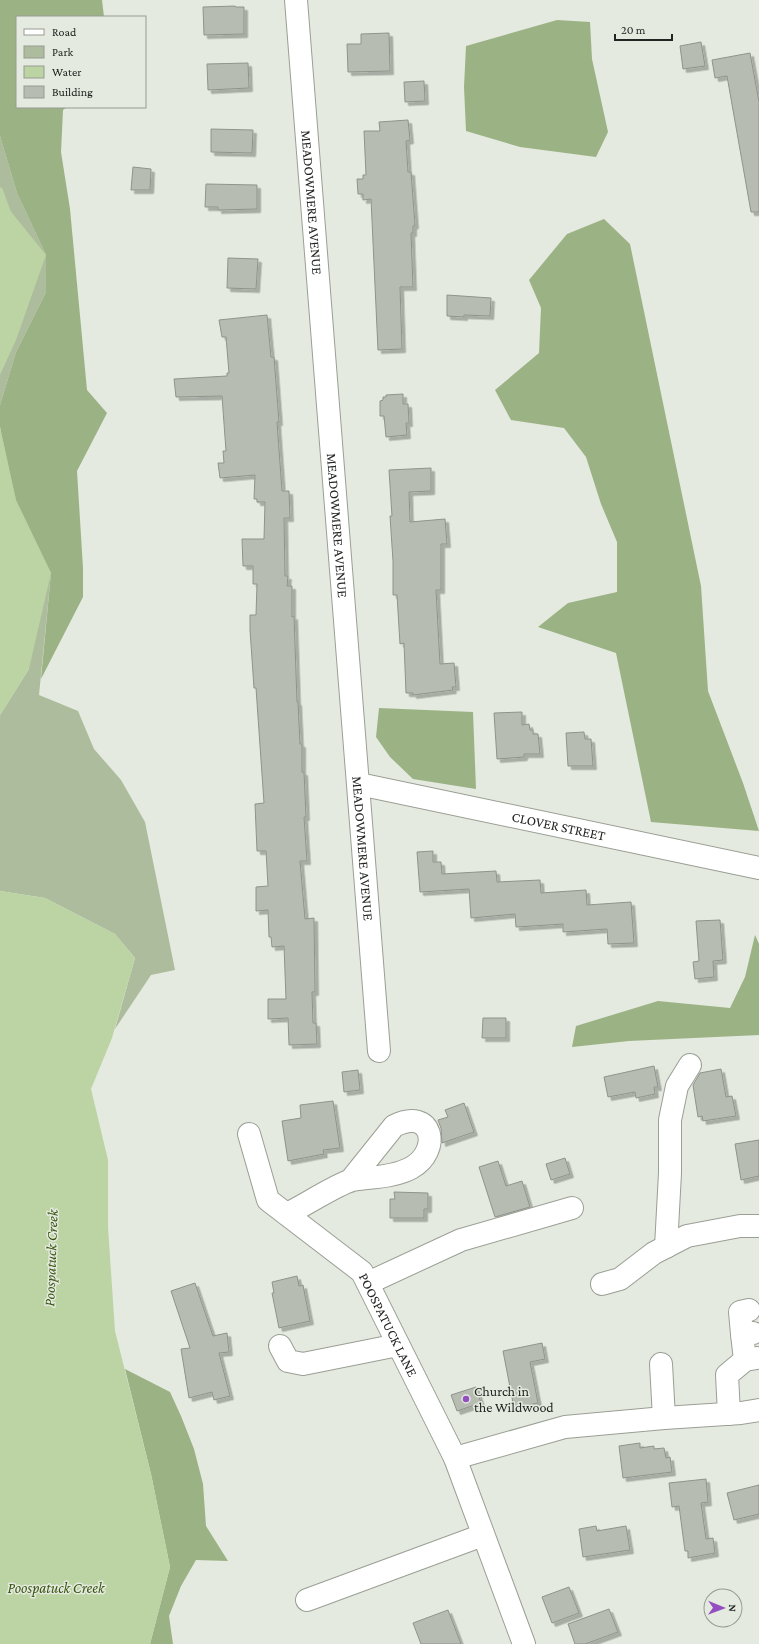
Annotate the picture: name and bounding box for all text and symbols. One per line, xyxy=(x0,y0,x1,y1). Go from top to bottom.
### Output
legend xyxy=(16,16,146,108)
scale bar xyxy=(615,16,672,42)
text: 20 m xyxy=(621,23,646,37)
text: Road xyxy=(52,25,77,39)
text: Park xyxy=(52,45,74,59)
text: Water xyxy=(52,65,82,79)
text: Building xyxy=(52,85,93,99)
street label: MEADOWMERE AVENUE xyxy=(298,129,326,276)
street label: MEADOWMERE AVENUE xyxy=(324,452,351,599)
street label: MEADOWMERE AVENUE xyxy=(349,775,377,922)
street label: CLOVER STREET xyxy=(510,808,607,844)
water label: Poospatuck Creek xyxy=(41,1208,62,1307)
street label: POOSPATUCK LANE xyxy=(356,1270,421,1380)
place label: Church in the Wildwood xyxy=(474,1383,554,1415)
marker: Church in the Wildwood xyxy=(461,1394,471,1404)
water label: Poospatuck Creek xyxy=(7,1580,106,1597)
north arrow xyxy=(703,1588,743,1628)
text: N xyxy=(727,1604,739,1613)

